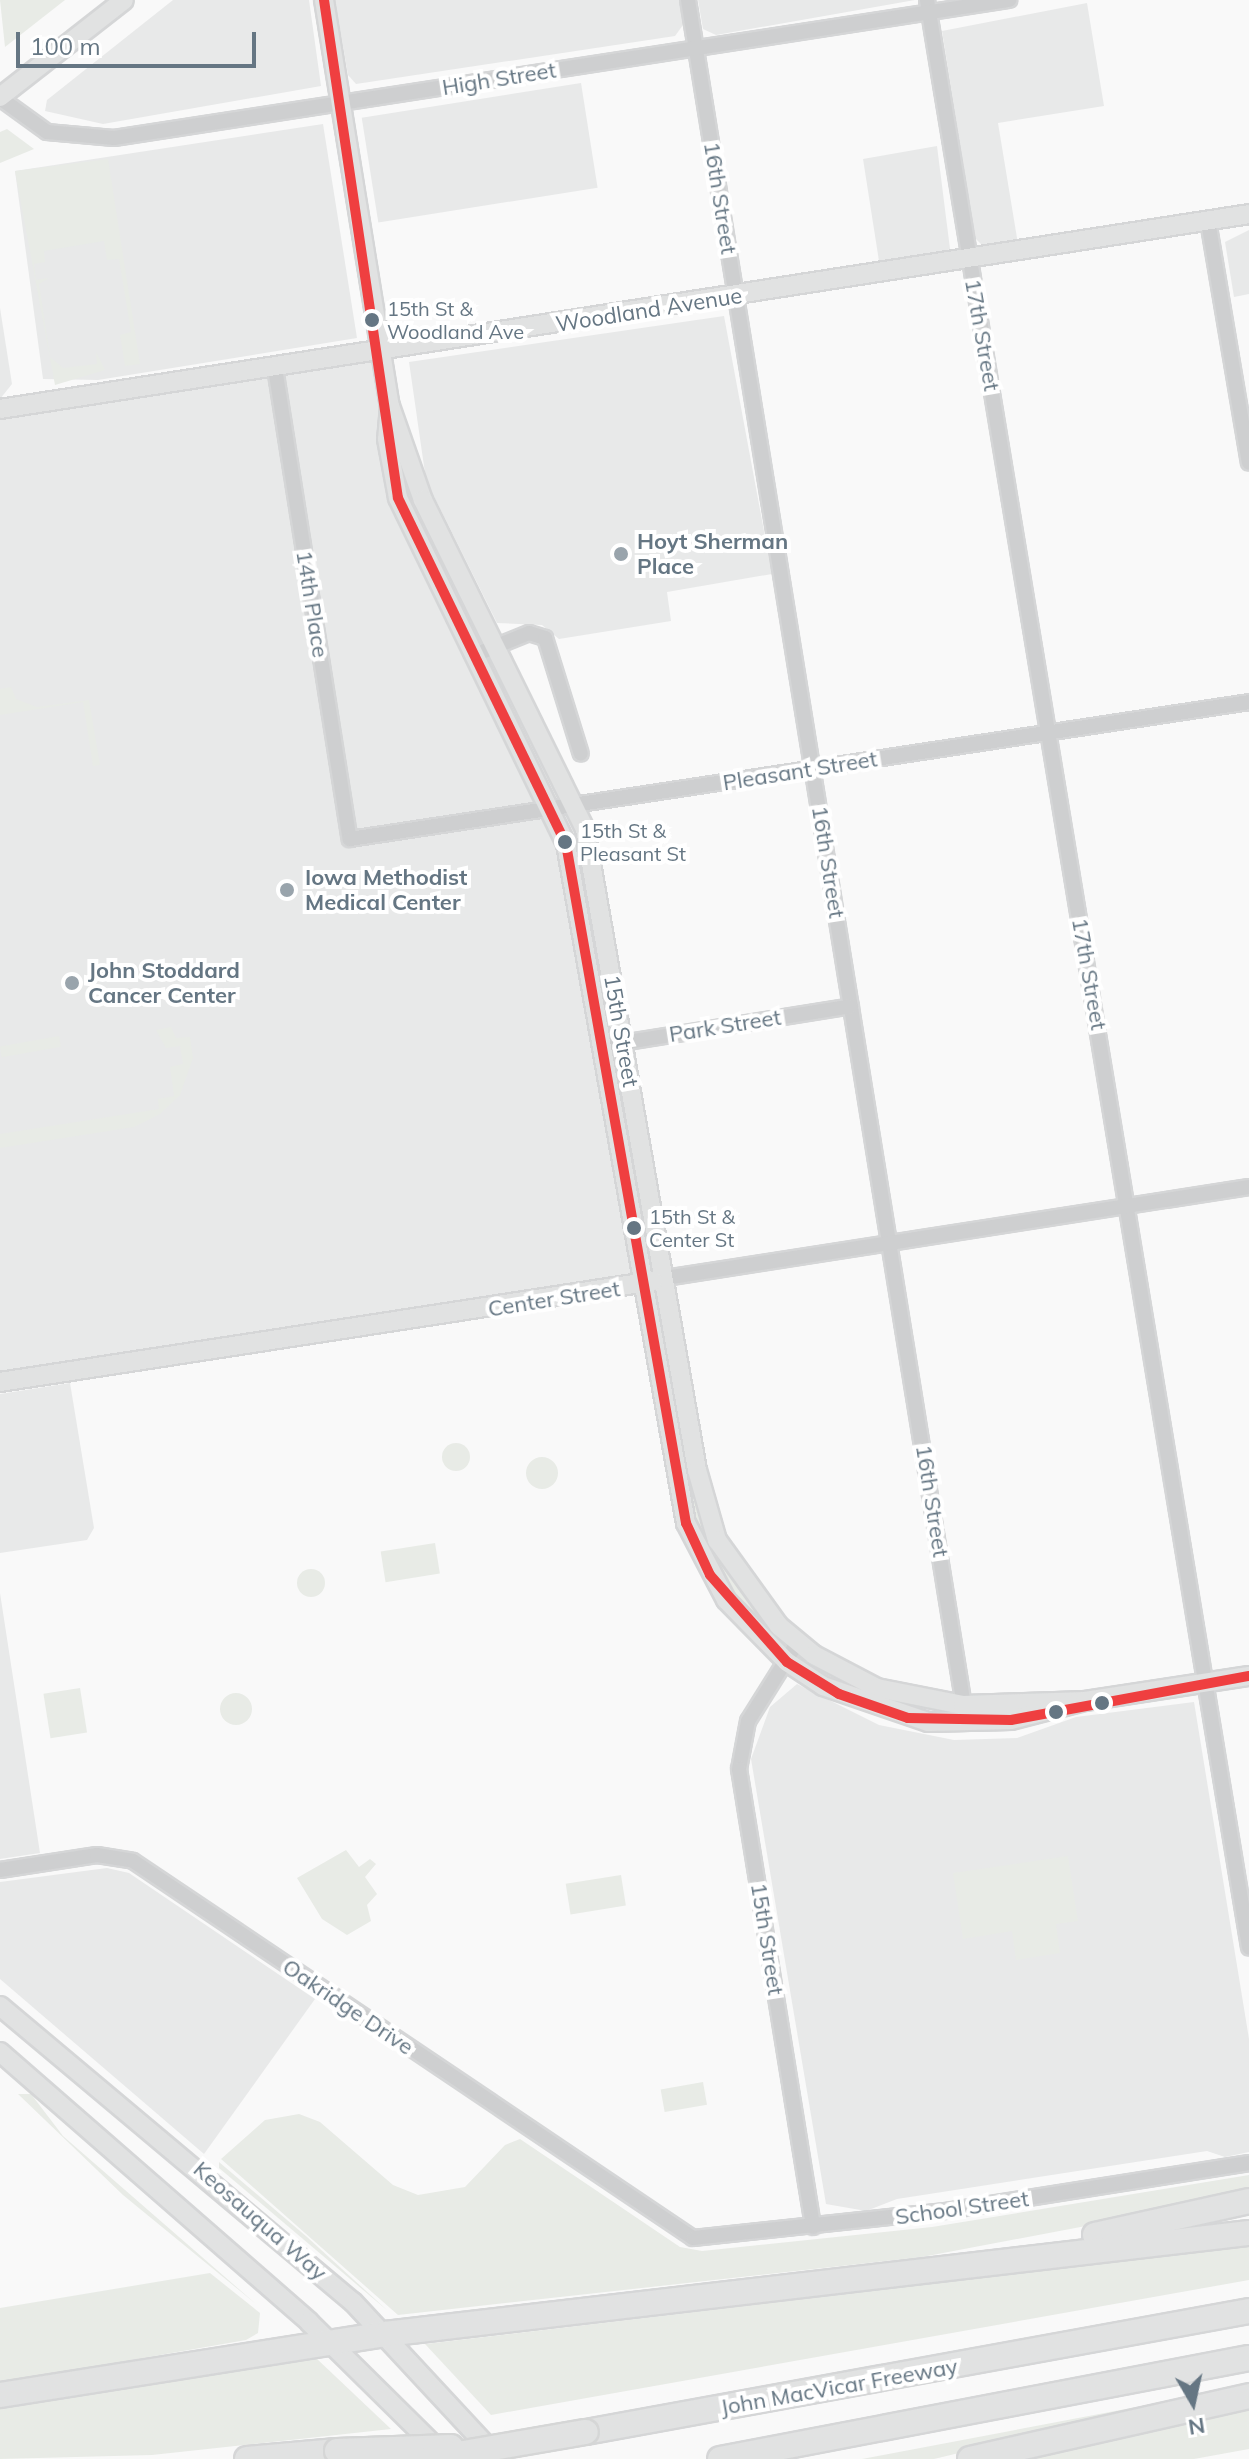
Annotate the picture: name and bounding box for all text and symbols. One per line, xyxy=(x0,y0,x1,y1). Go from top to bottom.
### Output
scale bar xyxy=(20,16,260,66)
text: 100 m xyxy=(30,31,101,61)
street label: High Street xyxy=(440,57,558,101)
street label: 16th Street xyxy=(698,140,742,256)
street label: 17th Street xyxy=(959,277,1005,393)
street label: Woodland Avenue xyxy=(554,282,744,338)
place label: 15th St & Woodland Ave xyxy=(387,296,524,343)
marker: 15th St & Woodland Ave xyxy=(364,312,380,328)
place label: Hoyt Sherman Place xyxy=(637,528,788,580)
marker: Hoyt Sherman Place xyxy=(612,545,630,563)
street label: 14th Place xyxy=(291,549,333,659)
street label: Pleasant Street xyxy=(721,746,879,796)
street label: 16th Street xyxy=(806,804,850,920)
place label: 15th St & Pleasant St xyxy=(580,818,686,865)
marker: 15th St & Pleasant St xyxy=(557,834,573,850)
place label: Iowa Methodist Medical Center xyxy=(305,864,467,916)
marker: Iowa Methodist Medical Center xyxy=(276,879,298,901)
street label: 17th Street xyxy=(1066,916,1112,1032)
place label: John Stoddard Cancer Center xyxy=(88,957,240,1008)
street label: 15th Street xyxy=(598,973,644,1089)
marker: John Stoddard Cancer Center xyxy=(63,974,81,992)
street label: Park Street xyxy=(667,1004,783,1048)
place label: 15th St & Center St xyxy=(649,1204,735,1251)
marker: 15th St & Center St xyxy=(626,1220,642,1236)
street label: Center Street xyxy=(486,1276,622,1322)
street label: 16th Street xyxy=(910,1443,954,1559)
unlabelled marker xyxy=(1094,1695,1110,1711)
unlabelled marker xyxy=(1048,1704,1064,1720)
street label: 15th Street xyxy=(745,1881,789,1997)
street label: Oakridge Drive xyxy=(278,1954,418,2060)
street label: Keosauqua Way xyxy=(188,2156,332,2286)
street label: School Street xyxy=(894,2186,1030,2230)
street label: John MacVicar Freeway xyxy=(718,2353,960,2421)
north arrow xyxy=(1153,2363,1233,2443)
text: N xyxy=(1186,2412,1207,2442)

